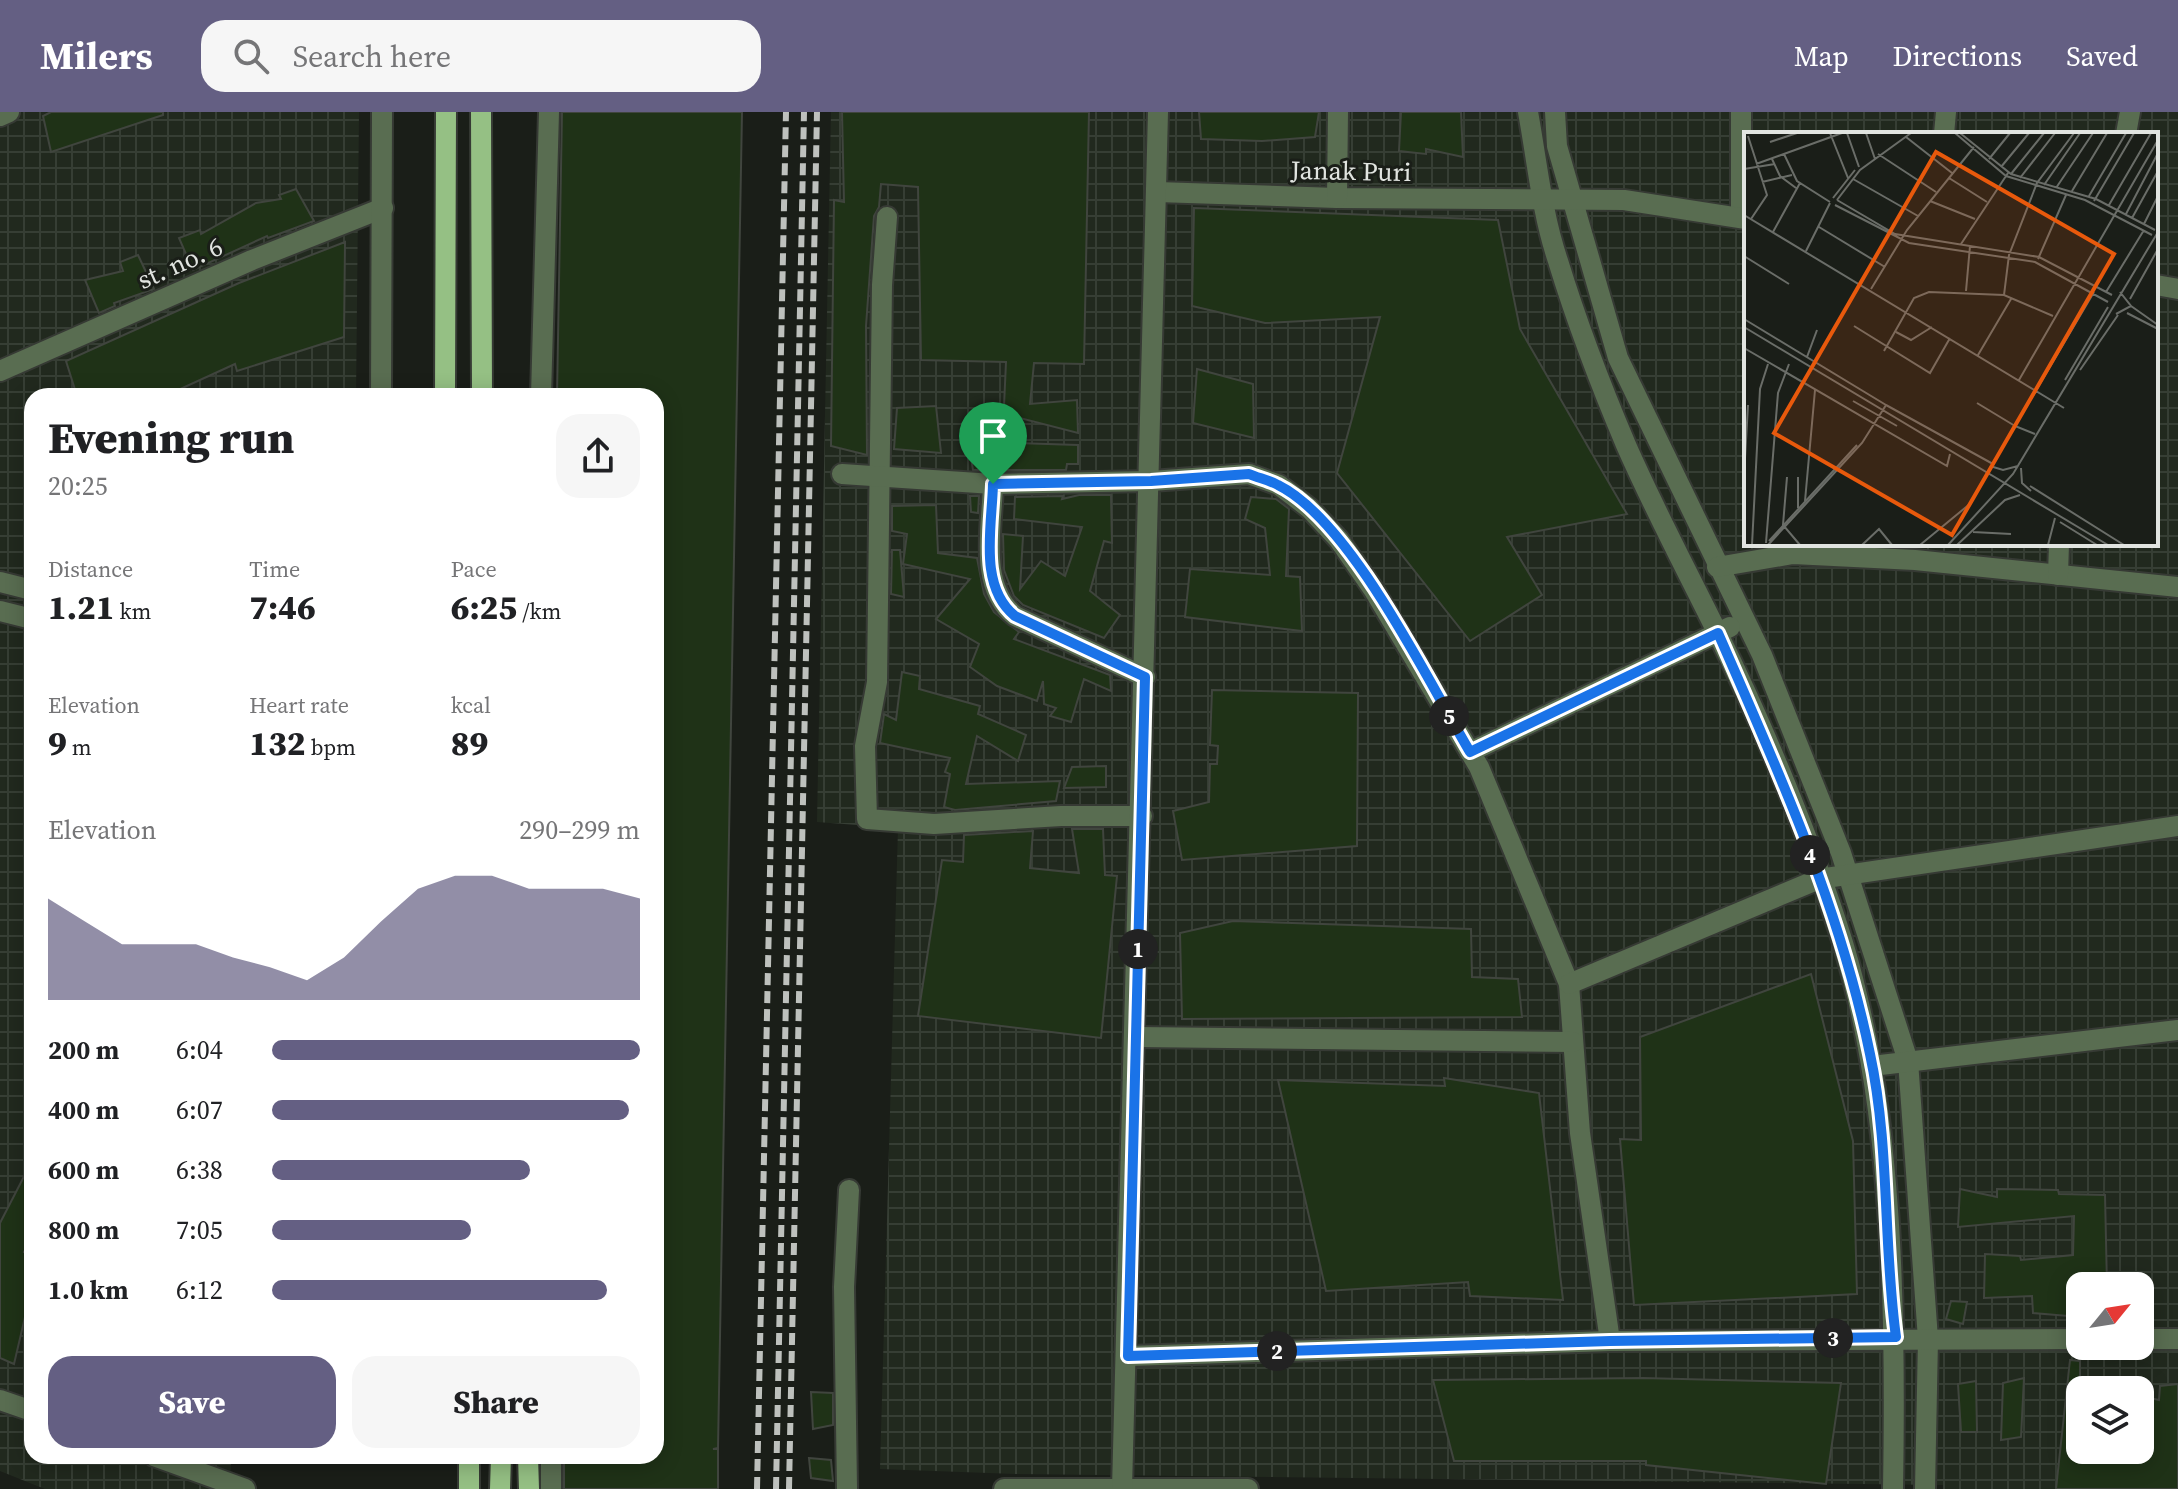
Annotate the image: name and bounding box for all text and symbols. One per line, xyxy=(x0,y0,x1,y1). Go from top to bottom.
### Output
search box xyxy=(201,20,761,92)
text: Milers xyxy=(40,30,153,82)
icon: search xyxy=(229,34,273,78)
text: Search here xyxy=(293,36,451,77)
text: Map xyxy=(1794,37,1849,75)
text: Directions xyxy=(1893,37,2022,75)
text: Saved xyxy=(2066,37,2138,75)
inset map xyxy=(1744,132,2158,546)
street label: Janak Puri xyxy=(1289,152,1412,190)
street label: st. no. 6 xyxy=(132,228,228,298)
pin xyxy=(959,402,1027,484)
text: Evening run xyxy=(48,407,294,468)
button: share xyxy=(556,414,640,498)
icon: arrive xyxy=(971,414,1015,458)
text: 20:25 xyxy=(48,468,108,504)
text: Distance xyxy=(48,554,133,584)
text: Time xyxy=(249,554,300,584)
text: Pace xyxy=(451,554,497,584)
text: 1.21 xyxy=(48,584,114,630)
text: 7:46 xyxy=(249,584,316,630)
text: 6:25 xyxy=(451,584,517,630)
text: km xyxy=(114,596,151,626)
text: /km xyxy=(517,596,561,626)
text: Elevation xyxy=(48,690,140,720)
text: Heart rate xyxy=(249,690,349,720)
text: kcal xyxy=(451,690,491,720)
pin: 5 xyxy=(1429,696,1469,736)
text: 5 xyxy=(1443,701,1455,731)
text: 9 xyxy=(48,720,67,766)
text: 132 xyxy=(249,720,306,766)
text: 89 xyxy=(451,720,488,766)
text: m xyxy=(67,732,92,762)
text: bpm xyxy=(306,732,356,762)
text: Elevation xyxy=(48,812,157,848)
text: 290–299 m xyxy=(519,812,640,848)
pin: 4 xyxy=(1790,835,1830,875)
text: 4 xyxy=(1804,840,1816,870)
pin: 1 xyxy=(1118,929,1158,969)
text: 1 xyxy=(1132,934,1144,964)
text: 200 m xyxy=(48,1032,119,1068)
text: 6:04 xyxy=(176,1032,223,1068)
text: 400 m xyxy=(48,1092,119,1128)
text: 6:07 xyxy=(176,1092,223,1128)
text: 600 m xyxy=(48,1152,119,1188)
text: 6:38 xyxy=(176,1152,223,1188)
text: 800 m xyxy=(48,1212,119,1248)
text: 7:05 xyxy=(176,1212,223,1248)
text: 1.0 km xyxy=(48,1272,129,1308)
text: 6:12 xyxy=(176,1272,223,1308)
north arrow xyxy=(2066,1272,2154,1360)
map controls xyxy=(2066,1272,2154,1464)
pin: 3 xyxy=(1813,1318,1853,1358)
text: 3 xyxy=(1827,1323,1839,1353)
pin: 2 xyxy=(1257,1331,1297,1371)
text: 2 xyxy=(1271,1336,1283,1366)
button: Save xyxy=(48,1356,336,1448)
button: Share xyxy=(352,1356,640,1448)
button: layers xyxy=(2066,1376,2154,1464)

